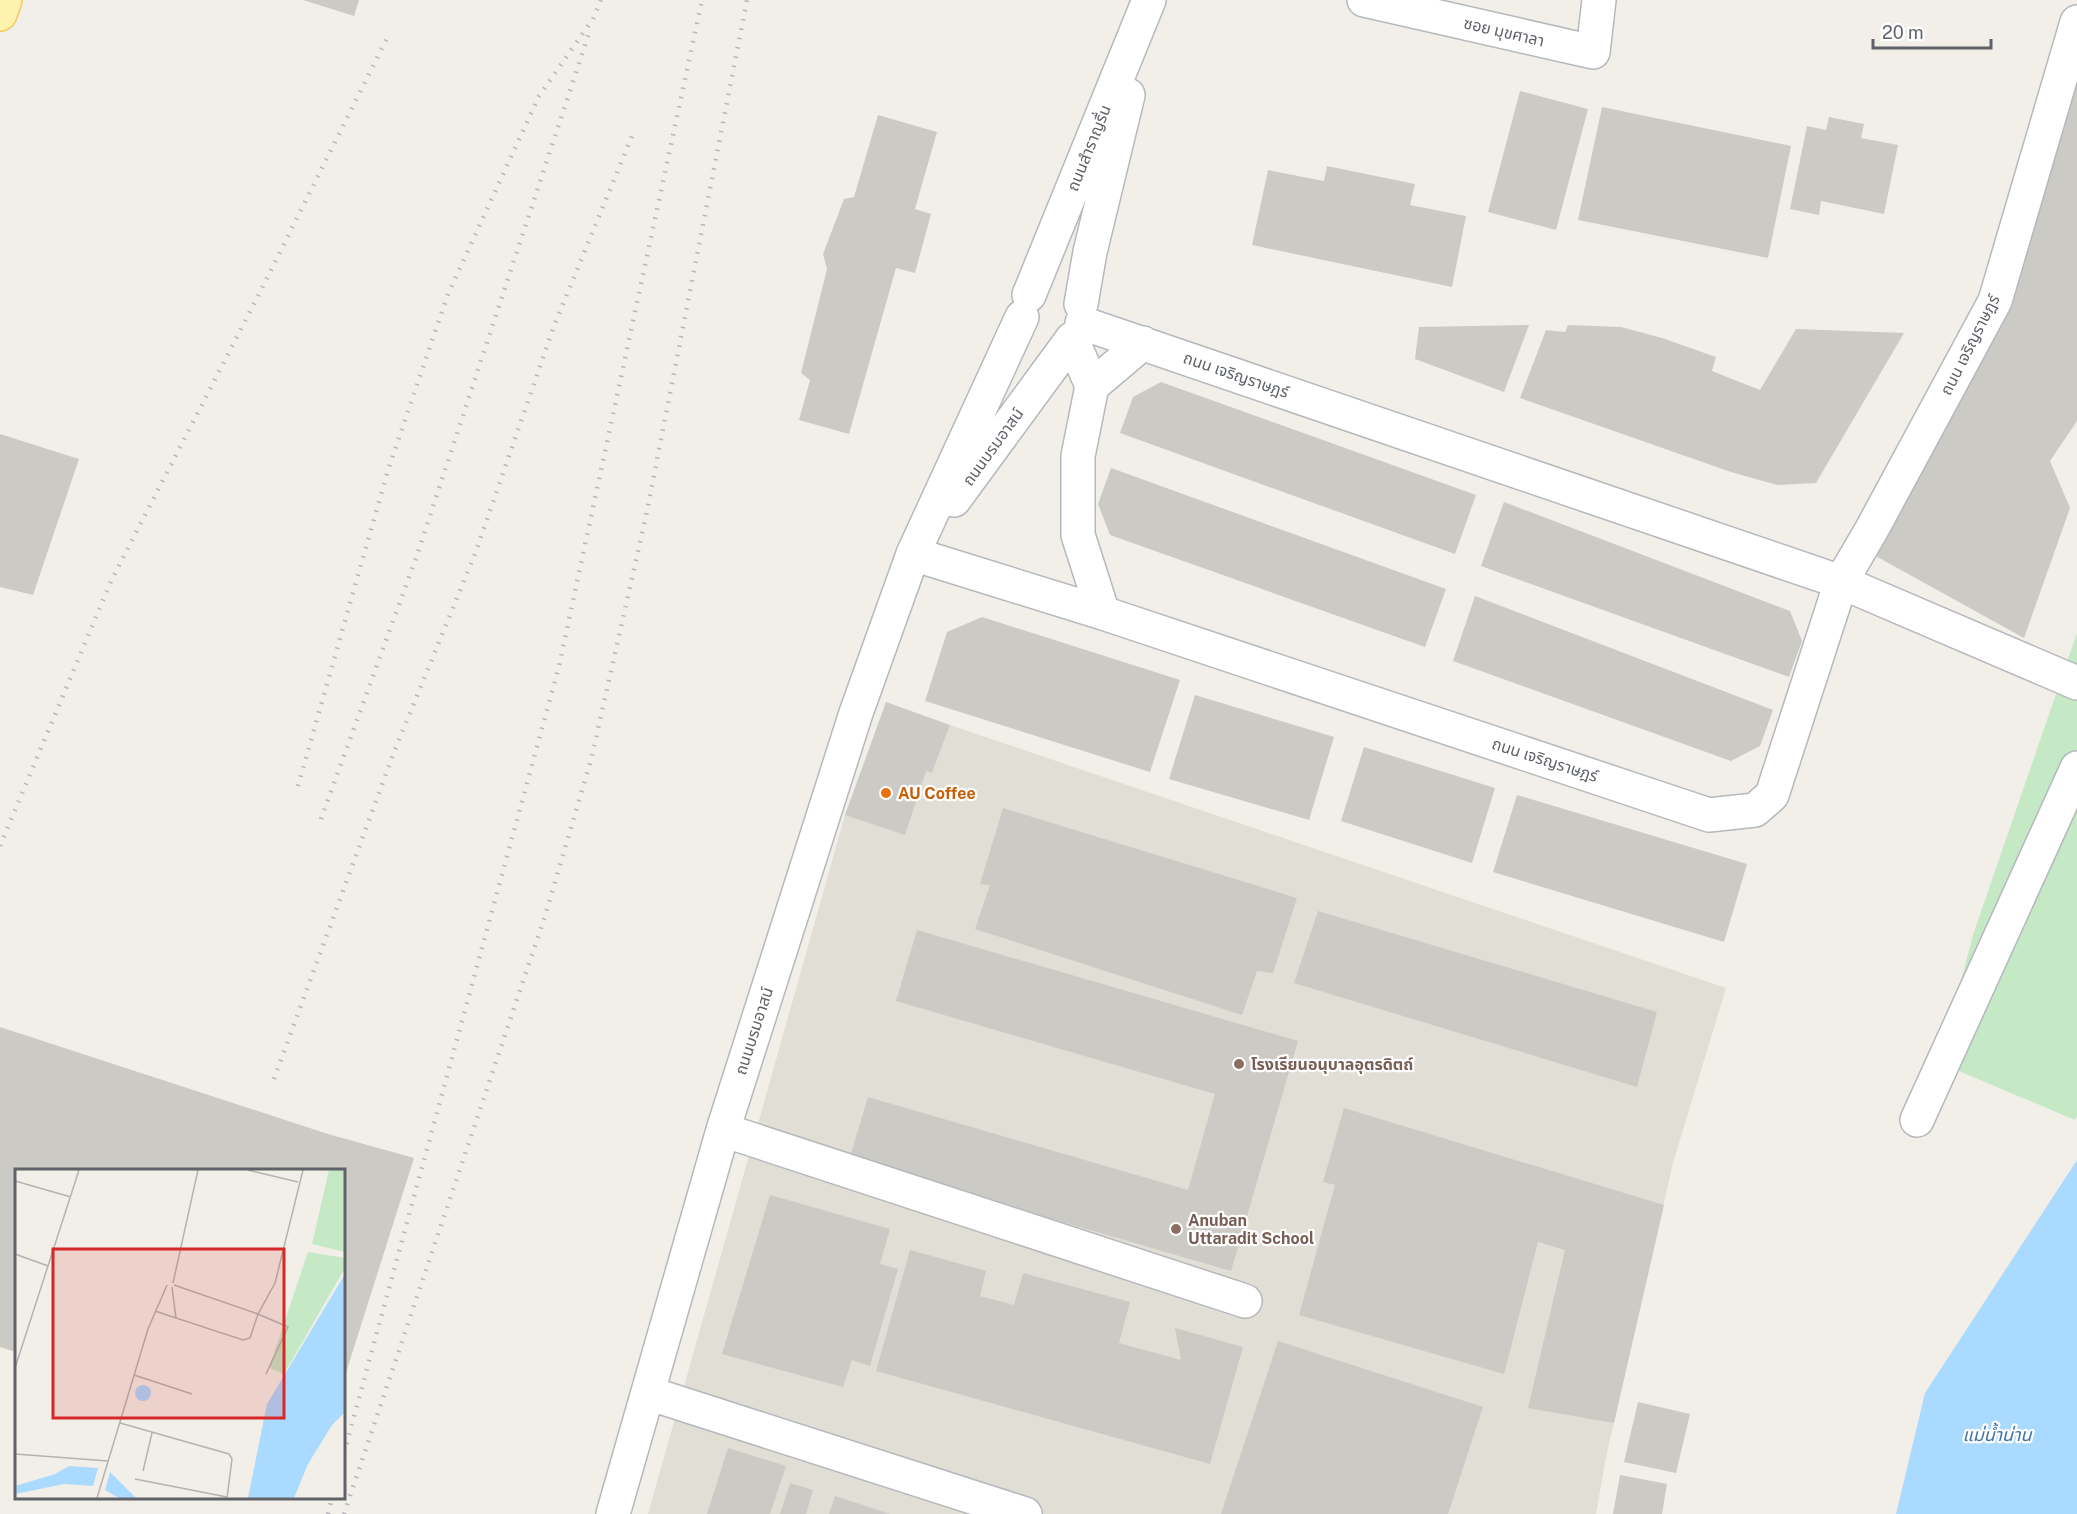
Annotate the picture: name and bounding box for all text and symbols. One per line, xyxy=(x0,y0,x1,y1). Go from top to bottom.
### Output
scale bar xyxy=(1873,12,1992,50)
street label: ซอย มุขศาลา xyxy=(1462,13,1546,51)
text: 20 m xyxy=(1882,22,1924,43)
street label: ถนนสำราญรื่น xyxy=(1061,101,1115,194)
street label: ถนน เจริญราษฎร์ xyxy=(1937,291,2004,398)
street label: ถนน เจริญราษฎร์ xyxy=(1181,348,1292,402)
street label: ถนนบรมอาสน์ xyxy=(959,405,1027,489)
street label: ถนน เจริญราษฎร์ xyxy=(1490,734,1601,786)
place label: AU Coffee xyxy=(898,784,976,803)
marker: AU Coffee xyxy=(879,786,893,800)
street label: ถนนบรมอาสน์ xyxy=(731,985,777,1077)
place label: โรงเรียนอนุบาลอุตรดิตถ์ xyxy=(1251,1055,1413,1074)
marker: โรงเรียนอนุบาลอุตรดิตถ์ xyxy=(1232,1057,1246,1071)
inset map xyxy=(15,1169,345,1499)
place label: Anuban Uttaradit School xyxy=(1188,1211,1314,1248)
marker: Anuban Uttaradit School xyxy=(1169,1222,1183,1236)
water label: แม่น้ำน่าน xyxy=(1963,1422,2032,1445)

